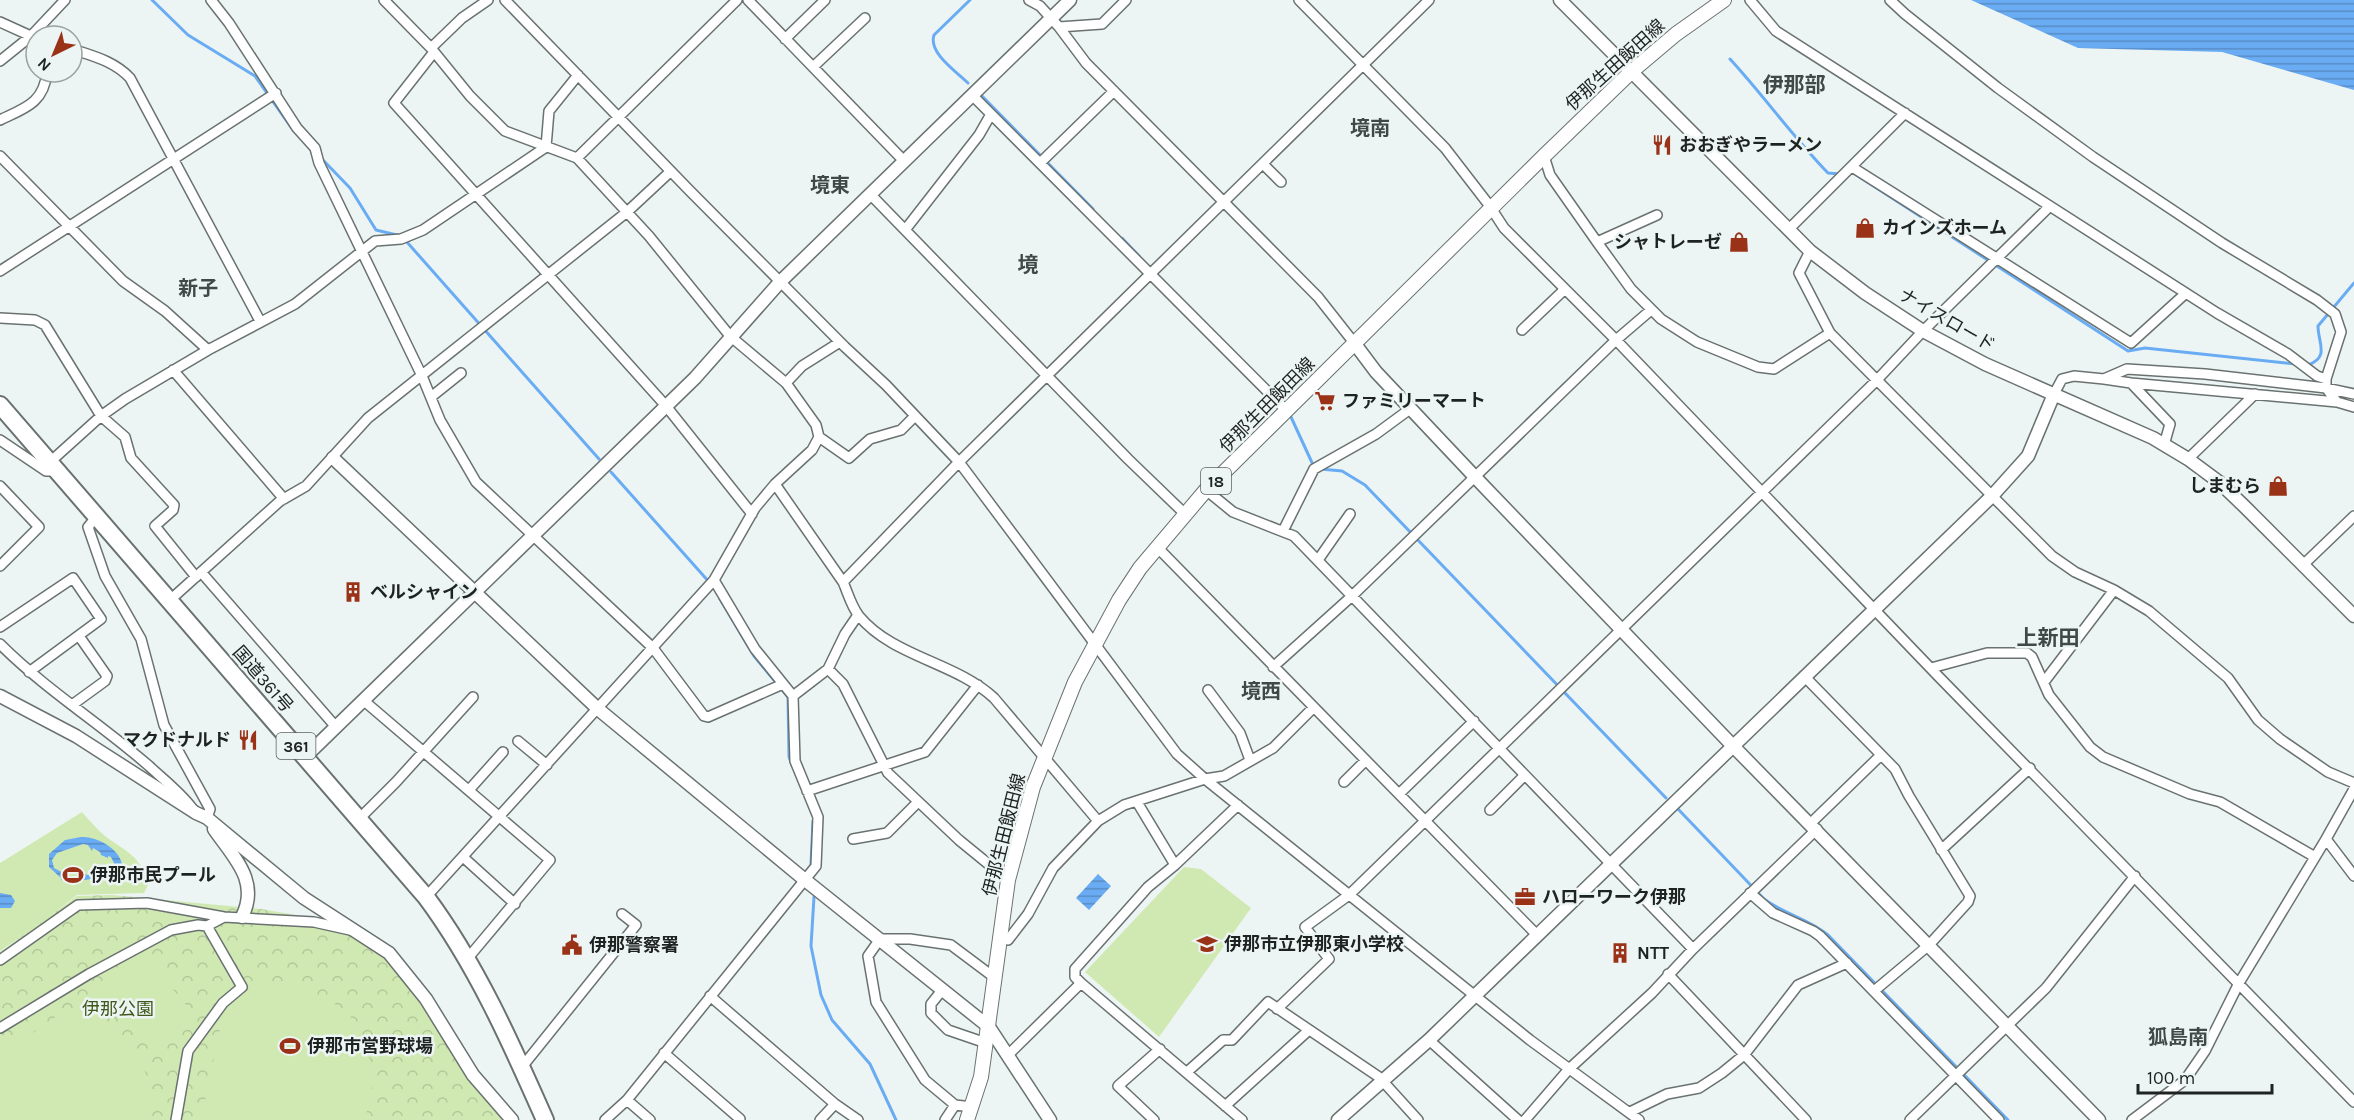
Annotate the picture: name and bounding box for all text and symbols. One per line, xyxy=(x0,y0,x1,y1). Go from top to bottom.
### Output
street label: 伊那生田飯田線 xyxy=(1561,15,1669,115)
north arrow xyxy=(24,24,84,84)
text: N xyxy=(33,54,55,75)
district label: 伊那部 xyxy=(1763,73,1826,97)
district label: 境南 xyxy=(1350,117,1390,140)
restaurant icon: おおぎやラーメン xyxy=(1650,133,1674,157)
place label: おおぎやラーメン xyxy=(1679,134,1822,156)
district label: 境東 xyxy=(810,174,850,197)
shop icon: カインズホーム xyxy=(1853,216,1877,240)
place label: カインズホーム xyxy=(1882,217,2007,239)
shop icon: シャトレーゼ xyxy=(1727,230,1751,254)
place label: シャトレーゼ xyxy=(1614,231,1722,253)
district label: 境 xyxy=(1018,253,1039,277)
district label: 新子 xyxy=(178,277,218,300)
street label: ナイスロード xyxy=(1895,284,1999,356)
street label: 伊那生田飯田線 xyxy=(1215,353,1319,457)
supermarket icon: ファミリーマート xyxy=(1313,389,1337,413)
place label: ファミリーマート xyxy=(1342,390,1486,412)
road number: 18 xyxy=(1201,468,1231,494)
shop icon: しまむら xyxy=(2266,474,2290,498)
place label: しまむら xyxy=(2189,475,2261,497)
building icon: ベルシャイン xyxy=(341,580,365,604)
place label: ベルシャイン xyxy=(370,581,478,603)
district label: 上新田 xyxy=(2017,626,2080,650)
street label: 国道361号 xyxy=(228,641,298,717)
district label: 境西 xyxy=(1241,680,1281,703)
restaurant icon: マクドナルド xyxy=(236,728,260,752)
place label: マクドナルド xyxy=(123,729,231,751)
road number: 361 xyxy=(276,733,316,759)
street label: 伊那生田飯田線 xyxy=(978,771,1030,899)
sports icon: 伊那市民プール xyxy=(61,863,85,887)
place label: 伊那市民プール xyxy=(90,864,216,886)
office icon: ハローワーク伊那 xyxy=(1513,885,1537,909)
place label: ハローワーク伊那 xyxy=(1542,886,1686,908)
school or university icon: 伊那市立伊那東小学校 xyxy=(1195,932,1219,956)
public building icon: 伊那警察署 xyxy=(560,933,584,957)
place label: 伊那市立伊那東小学校 xyxy=(1224,933,1404,955)
place label: 伊那警察署 xyxy=(589,934,679,956)
building icon: NTT xyxy=(1608,941,1632,965)
place label: NTT xyxy=(1637,942,1669,964)
park label: 伊那公園 xyxy=(82,998,154,1020)
district label: 狐島南 xyxy=(2148,1026,2208,1049)
sports icon: 伊那市営野球場 xyxy=(278,1034,302,1058)
place label: 伊那市営野球場 xyxy=(307,1035,433,1057)
scale bar xyxy=(2138,1057,2272,1095)
text: 100 m xyxy=(2147,1067,2195,1089)

